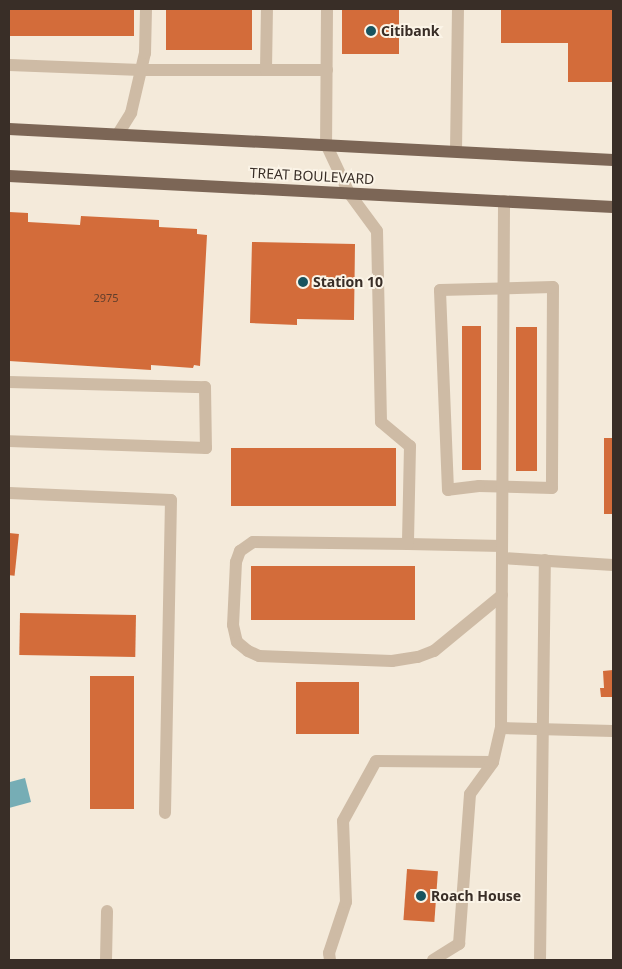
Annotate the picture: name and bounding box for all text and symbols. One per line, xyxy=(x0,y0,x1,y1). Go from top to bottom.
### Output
place label: Citibank xyxy=(381,23,439,39)
marker: Citibank xyxy=(365,25,377,37)
street label: TREAT BOULEVARD xyxy=(249,164,375,188)
place label: Station 10 xyxy=(313,274,383,290)
marker: Station 10 xyxy=(297,276,309,288)
house number: 2975 xyxy=(93,291,119,305)
place label: Roach House xyxy=(431,888,521,904)
marker: Roach House xyxy=(415,890,427,902)

